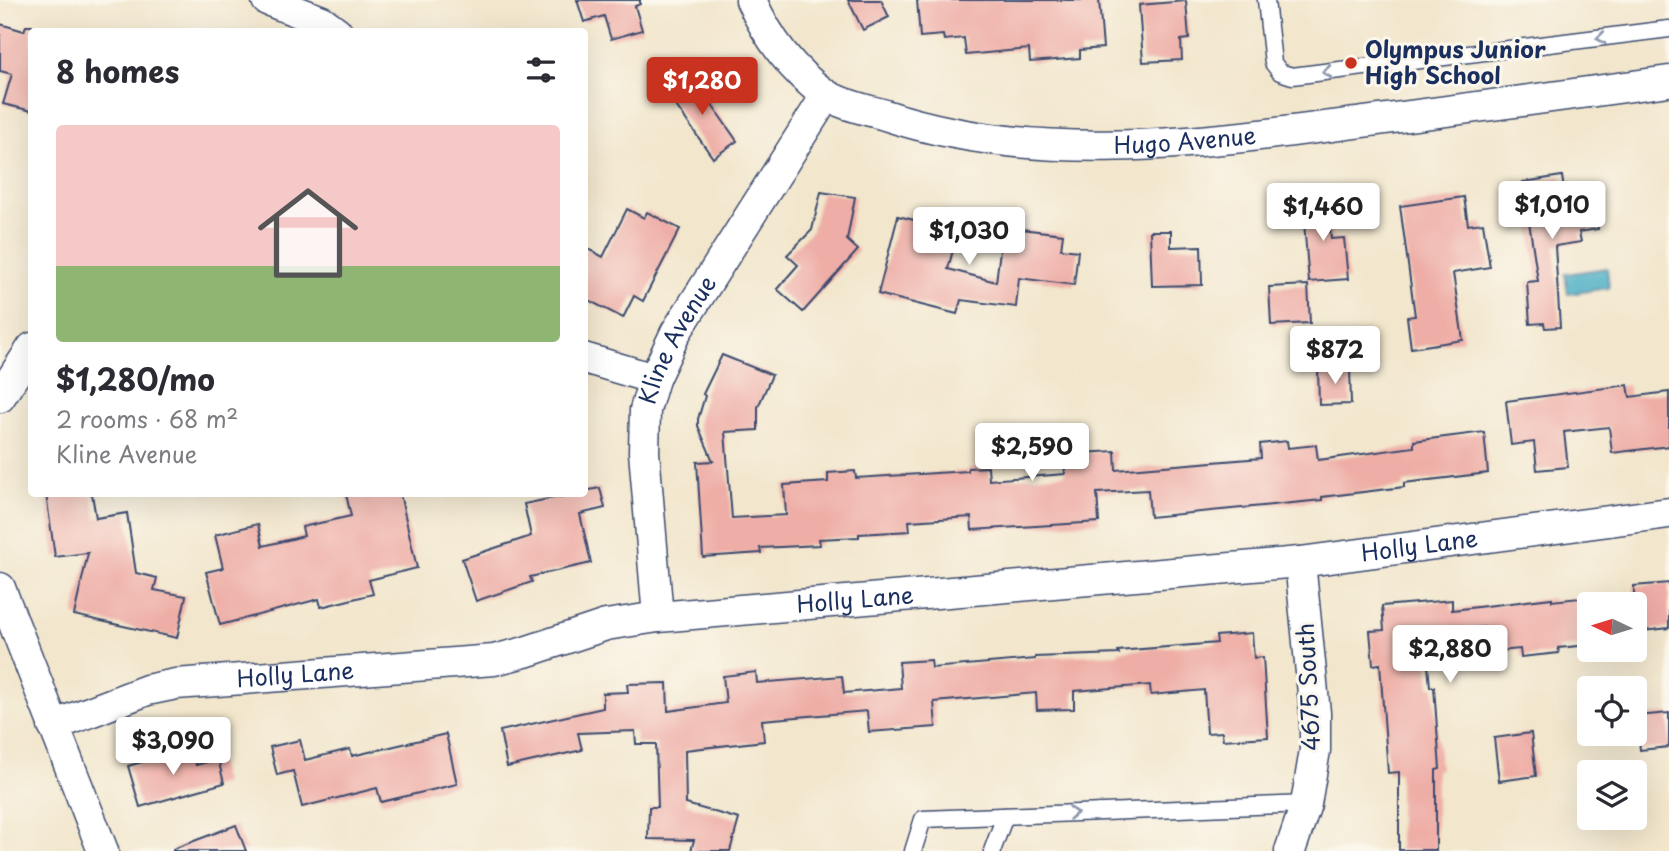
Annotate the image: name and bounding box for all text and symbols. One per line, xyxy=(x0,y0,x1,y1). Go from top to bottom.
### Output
place label: Olympus Junior High School xyxy=(1365,31,1546,92)
one-way arrow xyxy=(1595,31,1607,46)
text: 8 homes xyxy=(56,48,179,93)
icon: filters xyxy=(522,51,560,89)
marker: Olympus Junior High School xyxy=(1343,55,1359,71)
pin: $1,280 xyxy=(645,58,759,117)
text: $1,280 xyxy=(663,62,741,97)
one-way arrow xyxy=(1321,64,1333,79)
street label: Hugo Avenue xyxy=(1113,117,1258,162)
icon: home xyxy=(245,170,371,296)
pin: $1,010 xyxy=(1495,182,1609,241)
pin: $1,460 xyxy=(1266,184,1380,243)
text: $1,010 xyxy=(1514,186,1590,221)
text: $1,460 xyxy=(1283,188,1363,223)
pin: $1,030 xyxy=(912,208,1026,267)
text: $1,030 xyxy=(929,212,1009,247)
street label: Kline Avenue xyxy=(629,268,724,408)
pin: $872 xyxy=(1294,326,1376,386)
text: $872 xyxy=(1306,331,1364,366)
text: $1,280/mo xyxy=(56,356,215,401)
text: 2 rooms · 68 m² xyxy=(56,401,238,436)
pin: $2,590 xyxy=(975,424,1089,483)
text: $2,590 xyxy=(991,428,1073,463)
text: Kline Avenue xyxy=(56,436,197,471)
street label: Holly Lane xyxy=(1359,520,1480,570)
street label: Holly Lane xyxy=(795,576,915,621)
north arrow xyxy=(1577,592,1647,662)
map controls xyxy=(1577,592,1647,830)
street label: 4675 South xyxy=(1287,622,1328,752)
pin: $2,880 xyxy=(1393,626,1507,685)
text: $2,880 xyxy=(1408,630,1492,665)
street label: Holly Lane xyxy=(235,652,355,695)
button: locate xyxy=(1577,676,1647,746)
pin: $3,090 xyxy=(116,718,230,777)
text: $3,090 xyxy=(132,722,214,757)
button: layers xyxy=(1577,760,1647,830)
one-way arrow xyxy=(1068,805,1079,820)

